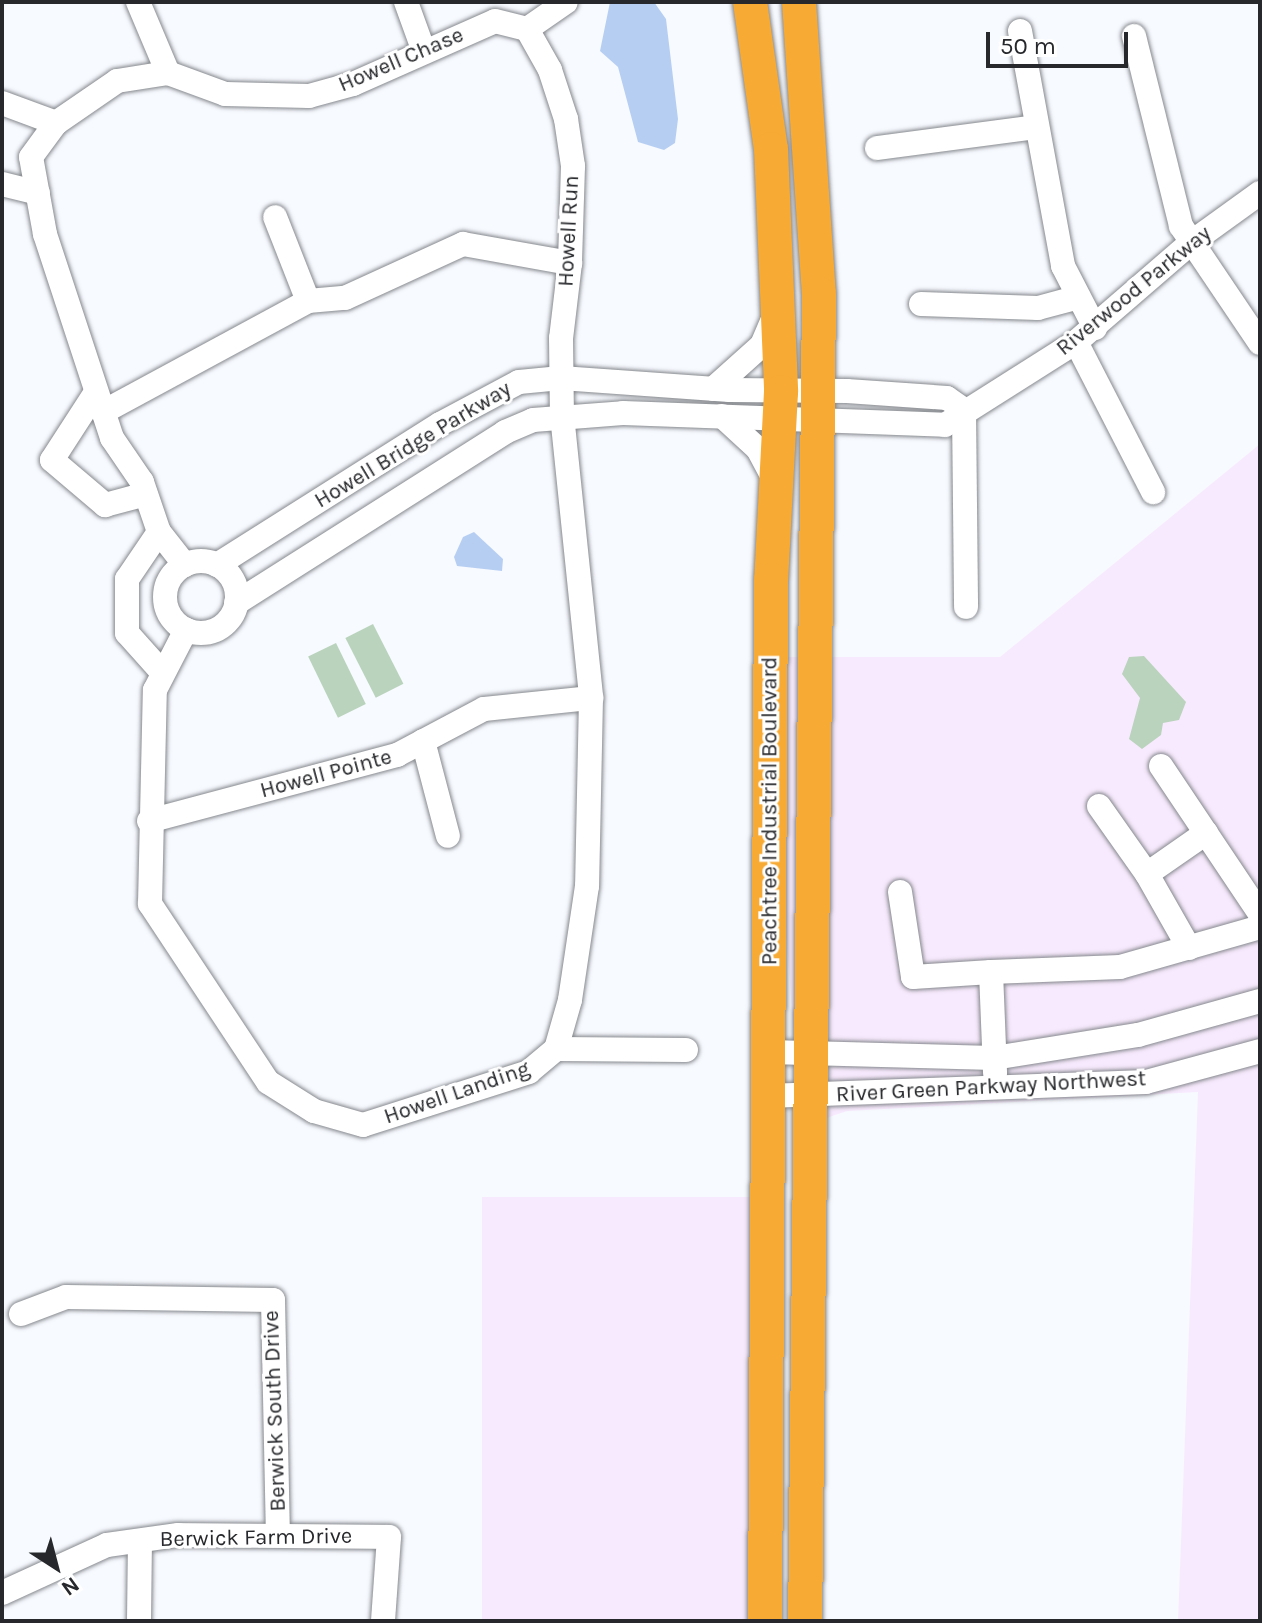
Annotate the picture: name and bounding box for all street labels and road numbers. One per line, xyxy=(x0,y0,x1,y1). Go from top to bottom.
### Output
street label: Howell Chase xyxy=(335,22,467,98)
street label: Howell Run xyxy=(553,175,585,287)
street label: Riverwood Parkway xyxy=(1051,220,1217,362)
street label: Howell Bridge Parkway xyxy=(310,376,516,514)
street label: Peachtree Industrial Boulevard xyxy=(757,657,783,965)
street label: Howell Pointe xyxy=(257,744,395,804)
street label: Howell Landing xyxy=(381,1056,533,1130)
street label: River Green Parkway Northwest xyxy=(835,1066,1147,1108)
street label: Berwick South Drive xyxy=(258,1310,292,1512)
street label: Berwick Farm Drive xyxy=(159,1523,353,1553)

